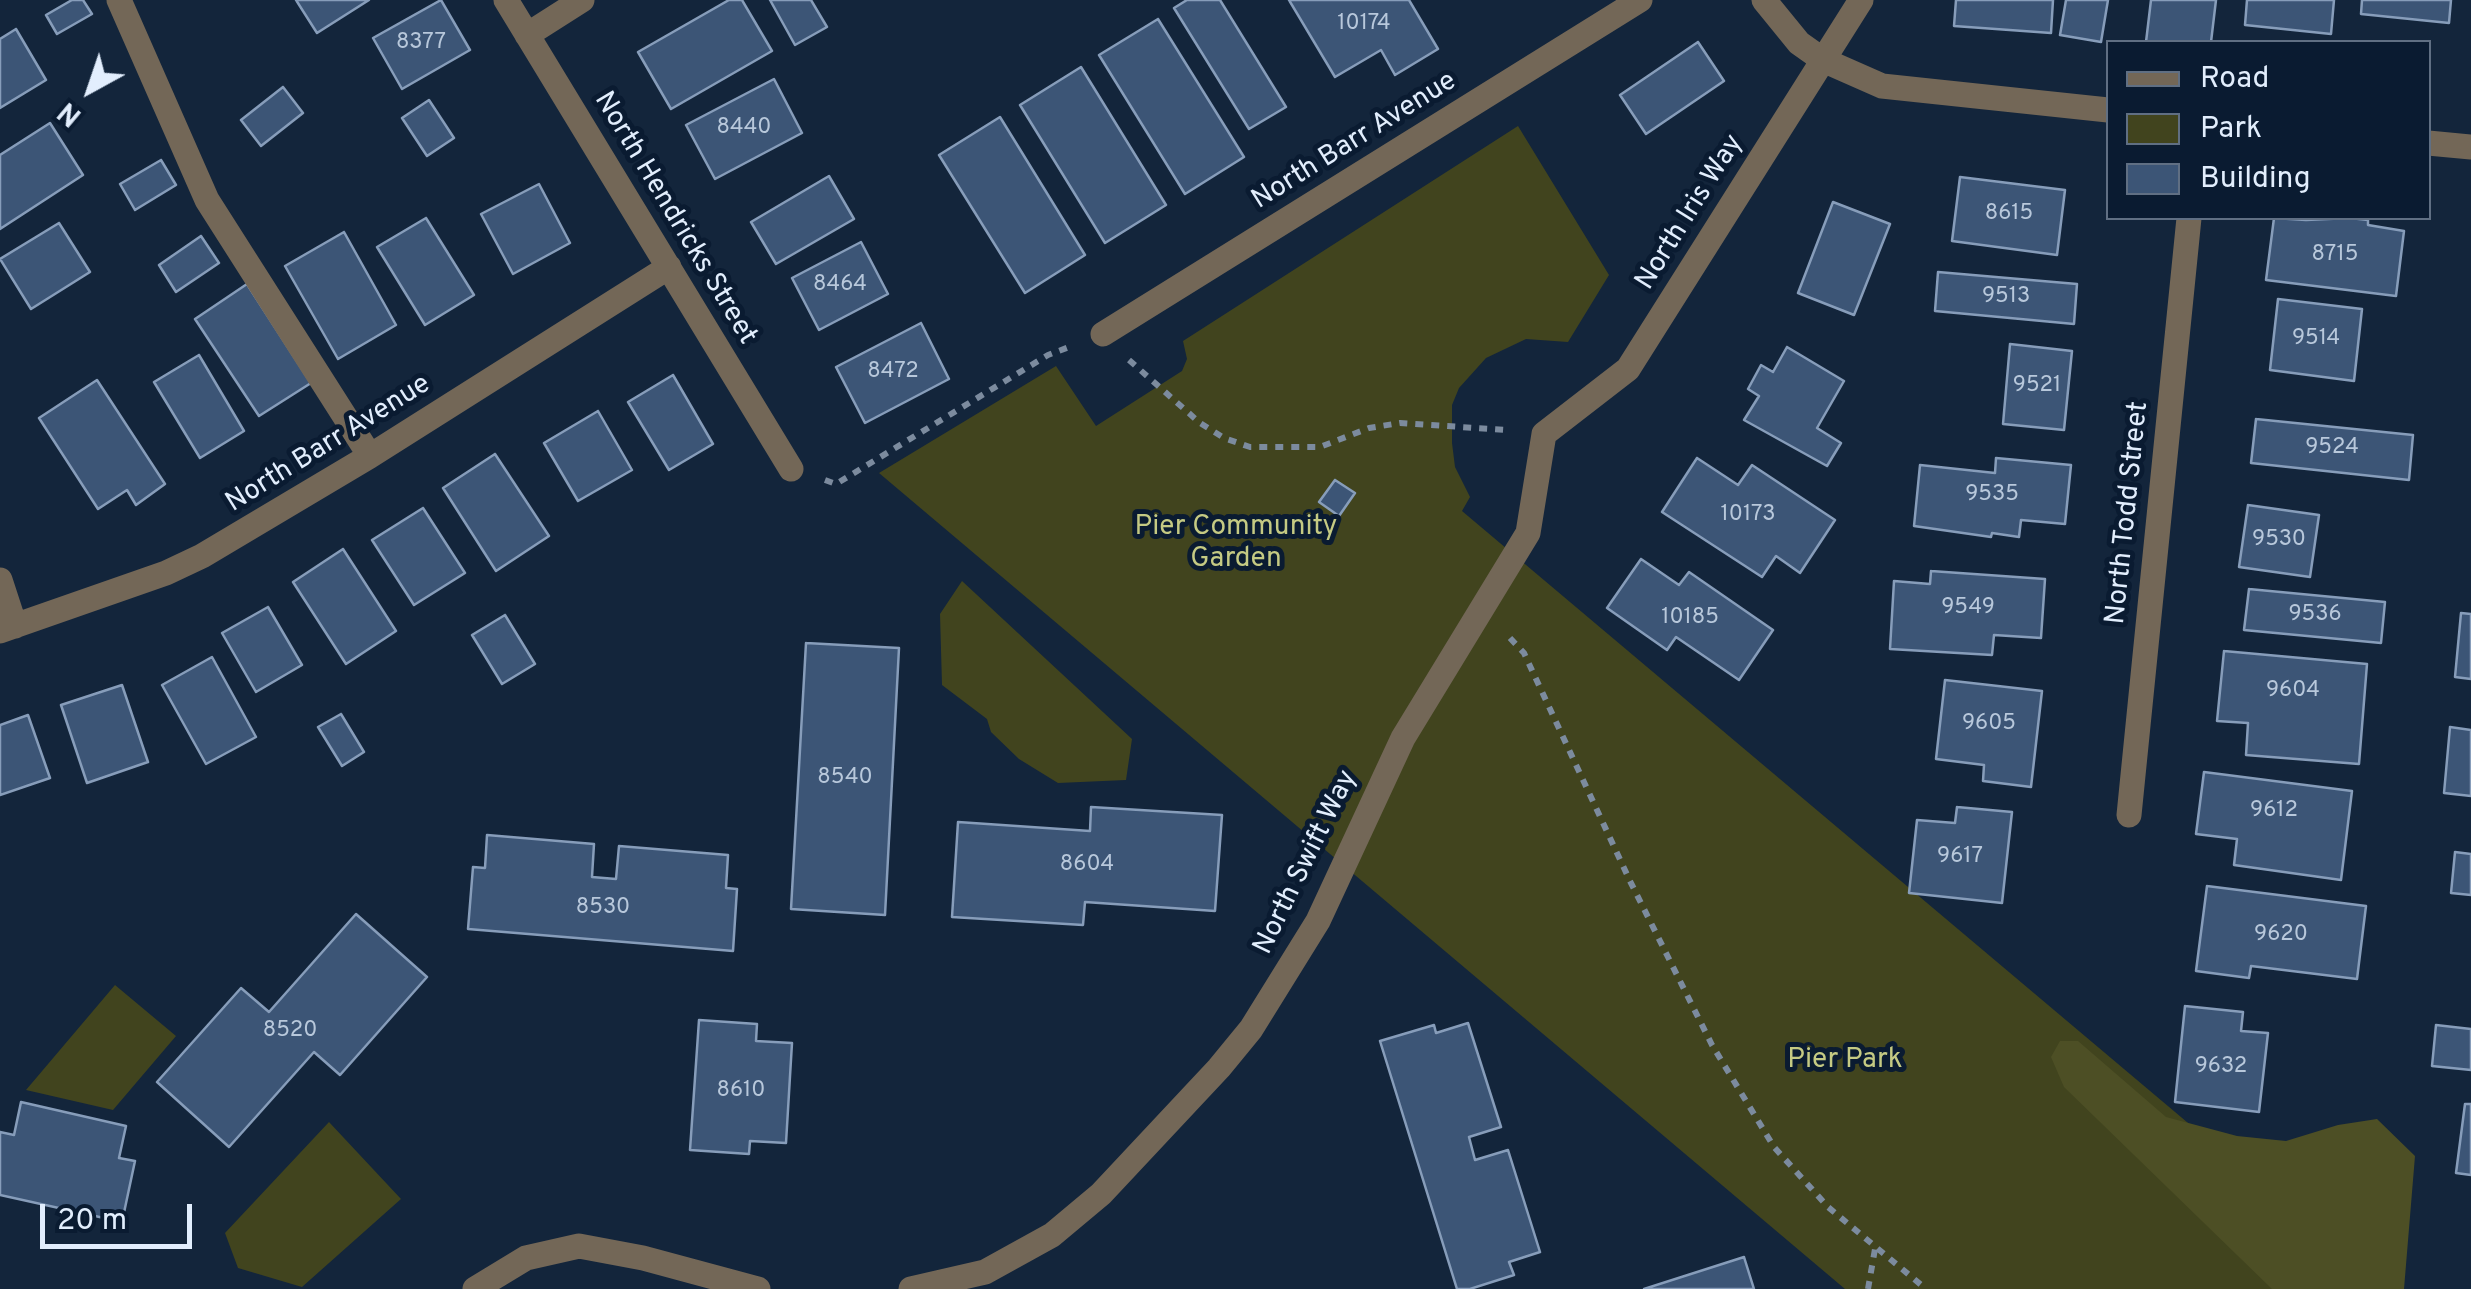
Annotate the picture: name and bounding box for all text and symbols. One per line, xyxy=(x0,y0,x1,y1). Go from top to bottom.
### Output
house number: 10174 xyxy=(1337,12,1391,38)
house number: 8377 xyxy=(396,31,446,57)
north arrow xyxy=(40,40,140,140)
legend xyxy=(2106,40,2431,220)
text: Road xyxy=(2200,61,2269,98)
street label: North Barr Avenue xyxy=(1247,66,1463,218)
street label: North Hendricks Street xyxy=(585,87,763,351)
text: N xyxy=(51,93,90,133)
text: Park xyxy=(2200,111,2262,148)
house number: 8440 xyxy=(717,116,771,142)
street label: North Iris Way xyxy=(1630,129,1752,297)
text: Building xyxy=(2200,161,2311,198)
house number: 8615 xyxy=(1985,202,2033,228)
house number: 8715 xyxy=(2312,243,2358,269)
house number: 8464 xyxy=(813,273,867,299)
house number: 9513 xyxy=(1982,285,2030,311)
house number: 9514 xyxy=(2292,327,2340,353)
house number: 8472 xyxy=(867,360,919,386)
street label: North Barr Avenue xyxy=(221,369,437,521)
house number: 9521 xyxy=(2013,374,2061,400)
street label: North Todd Street xyxy=(2101,400,2157,626)
house number: 9524 xyxy=(2305,436,2359,462)
house number: 9535 xyxy=(1965,483,2019,509)
house number: 10173 xyxy=(1721,503,1775,529)
park label: Pier Community Garden xyxy=(1135,511,1337,577)
house number: 9530 xyxy=(2252,528,2306,554)
house number: 9549 xyxy=(1941,596,1995,622)
house number: 9536 xyxy=(2288,603,2342,629)
house number: 10185 xyxy=(1661,606,1719,632)
house number: 9604 xyxy=(2266,679,2320,705)
house number: 9605 xyxy=(1962,712,2016,738)
street label: North Swift Way xyxy=(1248,765,1366,961)
house number: 8540 xyxy=(817,766,873,792)
house number: 9612 xyxy=(2250,799,2298,825)
house number: 9617 xyxy=(1937,845,1983,871)
house number: 8604 xyxy=(1060,853,1114,879)
house number: 8530 xyxy=(576,896,630,922)
house number: 9620 xyxy=(2254,923,2308,949)
house number: 8520 xyxy=(263,1019,317,1045)
park label: Pier Park xyxy=(1787,1044,1903,1078)
house number: 9632 xyxy=(2195,1055,2247,1081)
house number: 8610 xyxy=(717,1079,765,1105)
scale bar xyxy=(45,1184,198,1246)
text: 20 m xyxy=(57,1203,127,1240)

